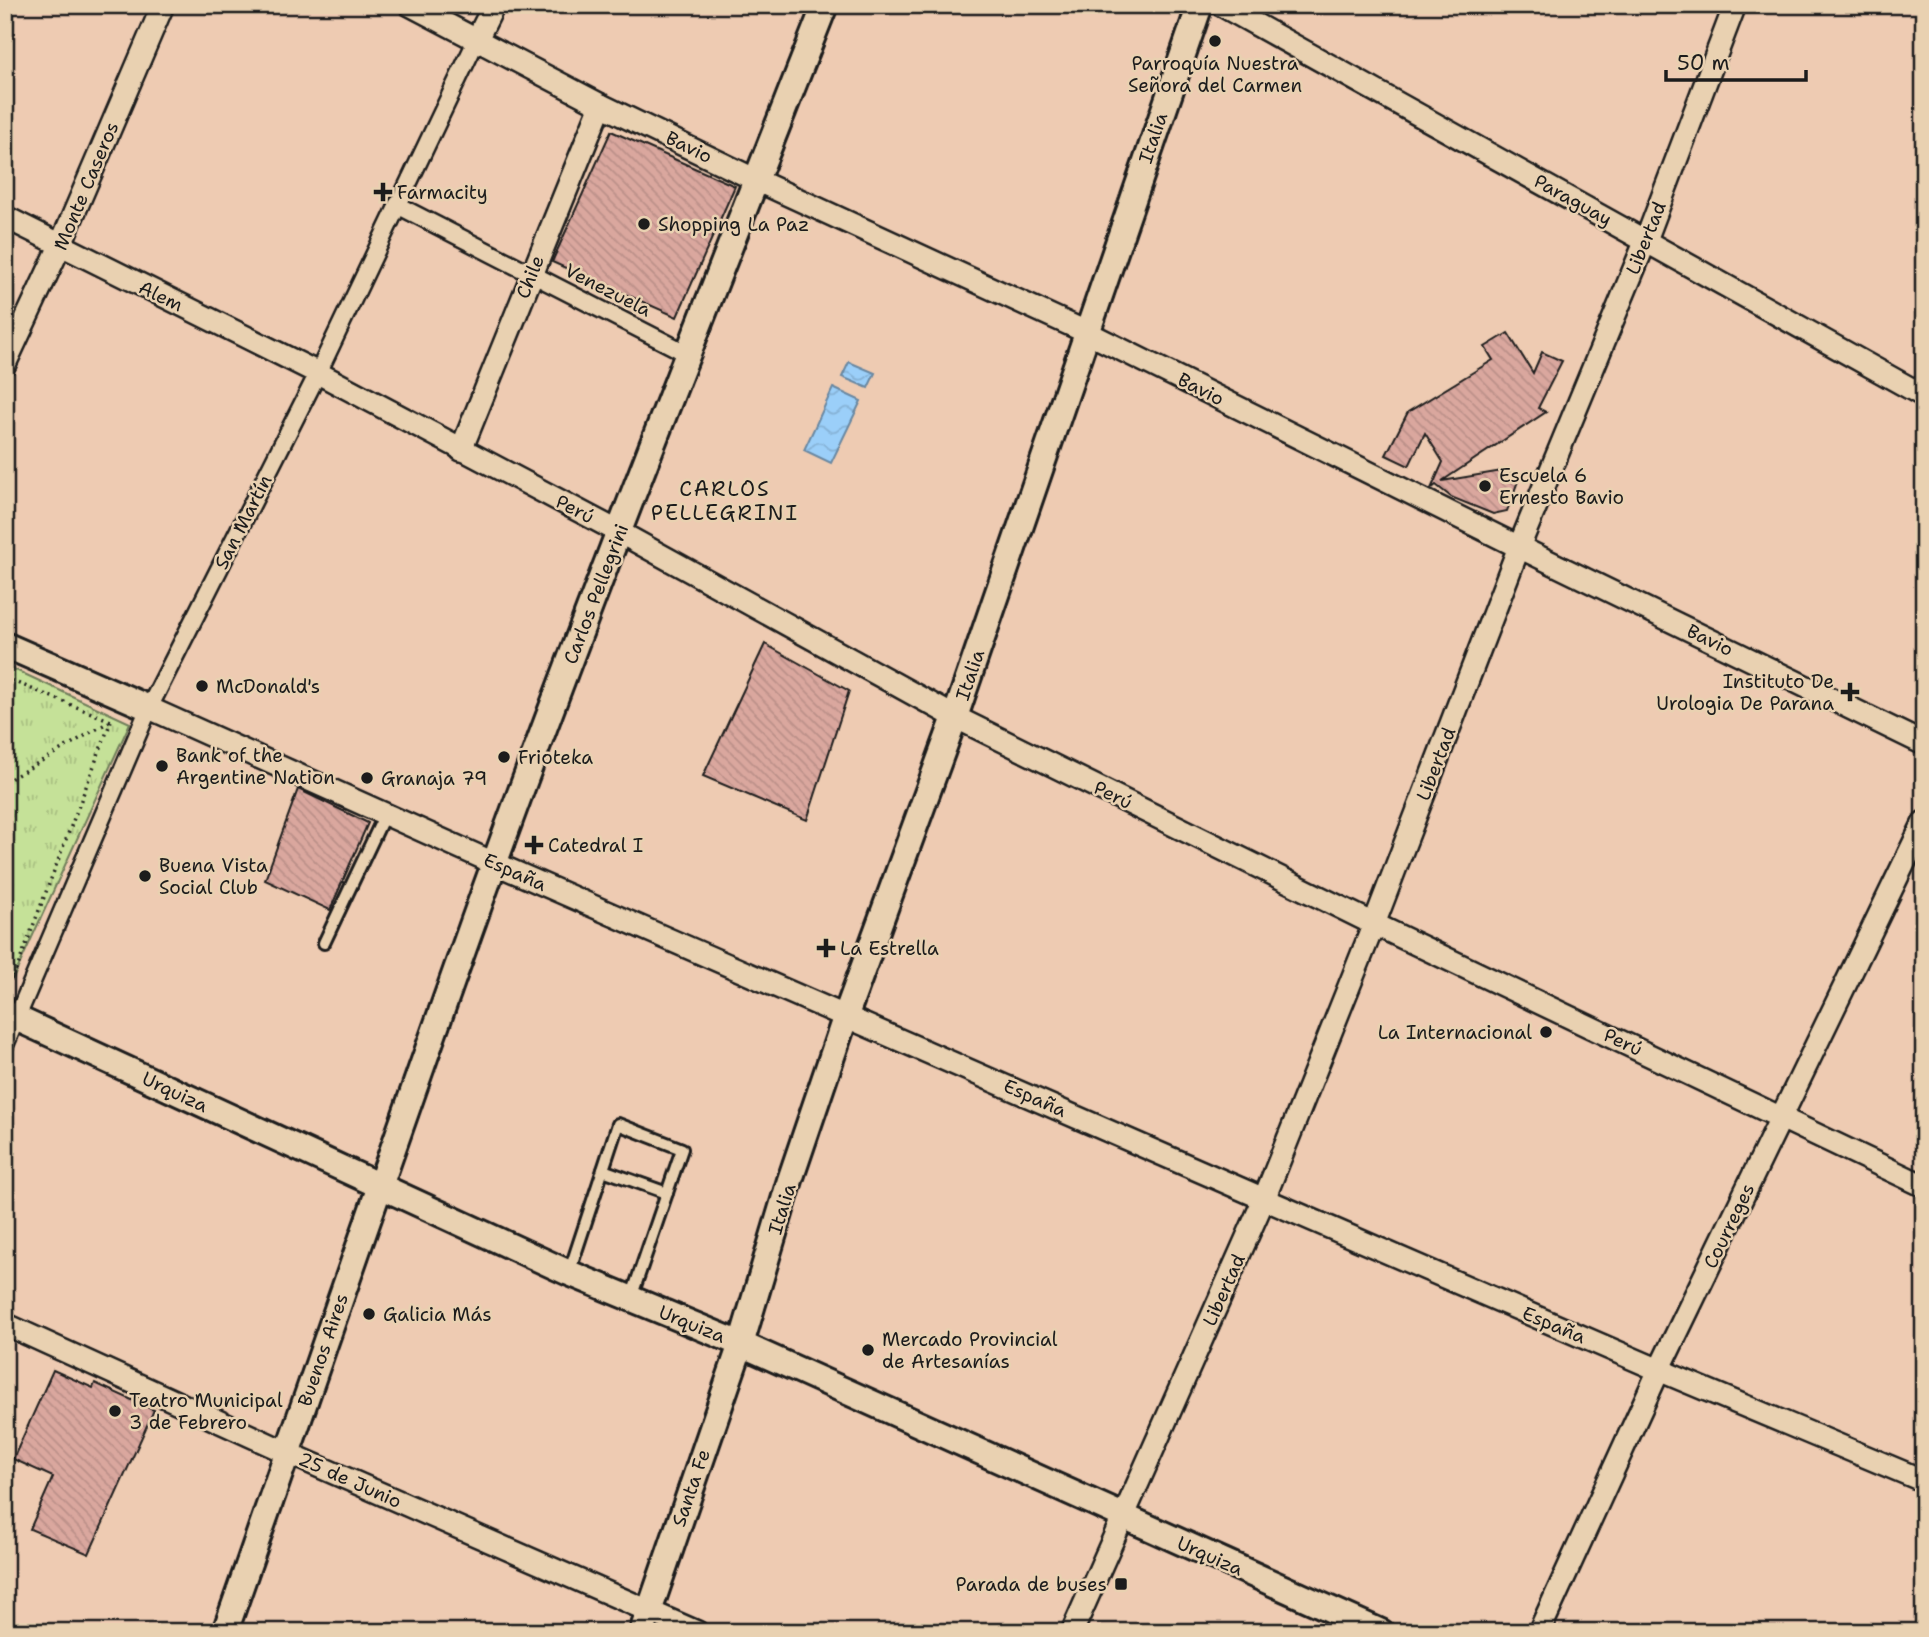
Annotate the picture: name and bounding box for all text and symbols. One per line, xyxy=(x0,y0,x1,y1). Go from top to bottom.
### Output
marker: Parroquía Nuestra Señora del Carmen xyxy=(1207,33,1223,49)
scale bar xyxy=(1666,38,1806,82)
text: 50 m xyxy=(1677,49,1730,77)
place label: Parroquía Nuestra Señora del Carmen xyxy=(1128,51,1302,98)
street label: Italia xyxy=(1133,109,1173,167)
street label: Monte Caseros xyxy=(48,118,124,254)
street label: Bavio xyxy=(662,125,716,169)
street label: Paraguay xyxy=(1529,168,1617,232)
place label: Farmacity xyxy=(397,180,488,205)
marker: Farmacity xyxy=(375,184,391,200)
street label: Libertad xyxy=(1620,198,1672,278)
place label: Shopping La Paz xyxy=(658,212,809,237)
marker: Shopping La Paz xyxy=(636,216,652,232)
street label: Chile xyxy=(510,252,550,302)
street label: Venezuela xyxy=(561,258,656,322)
street label: Alem xyxy=(135,275,187,317)
street label: Bavio xyxy=(1174,367,1228,411)
place label: Escuela 6 Ernesto Bavio xyxy=(1499,463,1624,510)
street label: San Martín xyxy=(208,470,278,574)
district label: CARLOS PELLEGRINI xyxy=(651,475,799,527)
marker: Escuela 6 Ernesto Bavio xyxy=(1477,478,1493,494)
street label: Perú xyxy=(552,489,598,529)
street label: Carlos Pellegrini xyxy=(558,520,634,668)
street label: Bavio xyxy=(1683,618,1737,662)
street label: Italia xyxy=(950,646,990,704)
place label: Instituto De Urologia De Parana xyxy=(1656,669,1834,716)
place label: McDonald's xyxy=(216,674,320,699)
marker: McDonald's xyxy=(194,678,210,694)
marker: Instituto De Urologia De Parana xyxy=(1840,682,1860,702)
street label: Libertad xyxy=(1411,724,1461,804)
place label: Bank of the Argentine Nation xyxy=(176,743,335,790)
place label: Frioteka xyxy=(518,745,593,770)
marker: Frioteka xyxy=(496,749,512,765)
marker: Bank of the Argentine Nation xyxy=(154,758,170,774)
place label: Granaja 79 xyxy=(381,766,487,791)
marker: Granaja 79 xyxy=(359,770,375,786)
street label: Perú xyxy=(1090,775,1136,815)
place label: Catedral I xyxy=(548,833,643,858)
marker: Catedral I xyxy=(526,837,542,853)
street label: España xyxy=(480,847,551,897)
place label: Buena Vista Social Club xyxy=(159,853,268,900)
marker: Buena Vista Social Club xyxy=(137,868,153,884)
place label: La Estrella xyxy=(840,936,939,961)
marker: La Estrella xyxy=(818,940,834,956)
place label: La Internacional xyxy=(1378,1020,1532,1045)
street label: Perú xyxy=(1600,1022,1646,1062)
marker: La Internacional xyxy=(1538,1024,1554,1040)
street label: Urquiza xyxy=(138,1066,212,1118)
street label: España xyxy=(1000,1073,1071,1123)
street label: Courreges xyxy=(1698,1179,1760,1273)
street label: Italia xyxy=(762,1180,802,1238)
street label: Libertad xyxy=(1197,1250,1251,1330)
street label: Buenos Aires xyxy=(292,1290,354,1410)
street label: Urquiza xyxy=(655,1299,729,1349)
street label: España xyxy=(1518,1300,1590,1350)
place label: Galicia Más xyxy=(383,1302,492,1327)
marker: Galicia Más xyxy=(361,1306,377,1322)
place label: Mercado Provincial de Artesanías xyxy=(882,1327,1058,1374)
marker: Mercado Provincial de Artesanías xyxy=(860,1342,876,1358)
place label: Teatro Municipal 3 de Febrero xyxy=(129,1388,283,1435)
marker: Teatro Municipal 3 de Febrero xyxy=(107,1403,123,1419)
street label: 25 de Junio xyxy=(295,1446,405,1514)
street label: Santa Fe xyxy=(666,1446,716,1530)
street label: Urquiza xyxy=(1173,1530,1247,1582)
place label: Parada de buses xyxy=(956,1572,1107,1597)
marker: Parada de buses xyxy=(1113,1576,1129,1592)

